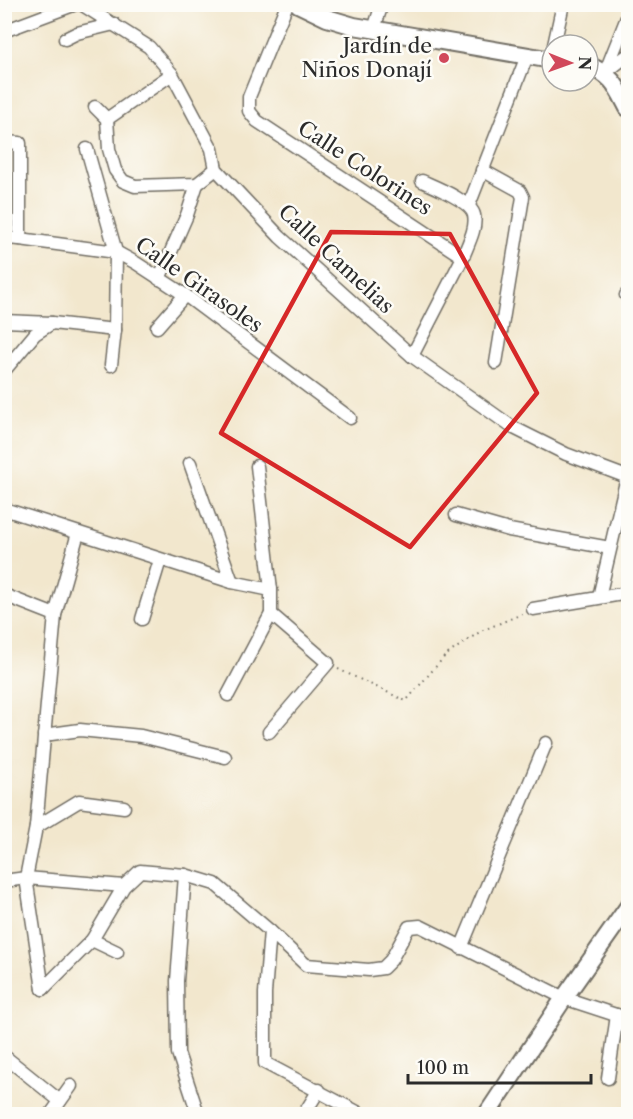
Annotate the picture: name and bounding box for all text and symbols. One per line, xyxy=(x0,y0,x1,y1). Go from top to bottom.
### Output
place label: Jardín de Niños Donají xyxy=(301,33,432,82)
north arrow xyxy=(540,33,600,93)
marker: Jardín de Niños Donají xyxy=(437,51,451,65)
text: N xyxy=(575,56,595,70)
street label: Calle Colorines xyxy=(294,115,437,220)
street label: Calle Camelias xyxy=(273,199,399,318)
street label: Calle Girasoles xyxy=(131,232,268,338)
scale bar xyxy=(408,1047,591,1085)
text: 100 m xyxy=(417,1057,469,1079)

